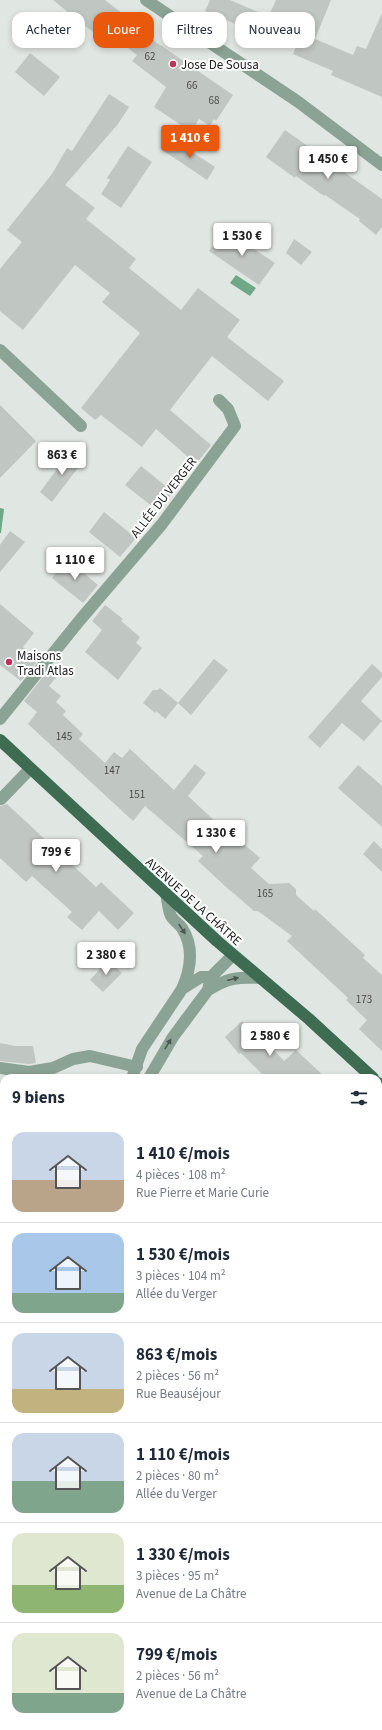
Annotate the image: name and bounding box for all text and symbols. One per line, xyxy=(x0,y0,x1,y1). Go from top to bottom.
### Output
chip: Acheter xyxy=(12,12,85,48)
chip: Louer xyxy=(93,12,154,48)
chip: Filtres xyxy=(162,12,227,48)
chip: Nouveau xyxy=(235,12,315,48)
house number: 62 xyxy=(145,49,155,64)
place label: Jose De Sousa xyxy=(181,56,259,74)
marker: Jose De Sousa xyxy=(168,59,178,69)
house number: 66 xyxy=(187,78,198,93)
house number: 68 xyxy=(209,93,220,108)
pin: 1 410 € xyxy=(153,125,227,159)
text: 1 410 € xyxy=(170,129,210,147)
pin: 1 450 € xyxy=(291,146,365,180)
text: 1 450 € xyxy=(308,150,348,168)
pin: 1 530 € xyxy=(205,223,279,257)
text: 1 530 € xyxy=(222,227,262,245)
pin: 863 € xyxy=(34,442,90,476)
text: 863 € xyxy=(47,446,77,464)
street label: ALLÉE DU VERGER xyxy=(126,453,201,542)
pin: 1 110 € xyxy=(38,547,112,581)
text: 1 110 € xyxy=(55,551,95,569)
place label: Maisons Tradi Atlas xyxy=(17,647,74,680)
marker: Maisons Tradi Atlas xyxy=(4,657,14,667)
house number: 145 xyxy=(56,729,72,744)
house number: 147 xyxy=(104,763,120,778)
house number: 151 xyxy=(129,787,145,802)
pin: 1 330 € xyxy=(179,820,253,854)
text: 1 330 € xyxy=(196,824,236,842)
pin: 799 € xyxy=(28,839,84,873)
text: 799 € xyxy=(41,843,71,861)
street label: AVENUE DE LA CHÂTRE xyxy=(141,854,245,950)
house number: 165 xyxy=(257,886,273,901)
one-way arrow xyxy=(178,924,185,935)
pin: 2 380 € xyxy=(69,942,143,976)
text: 2 380 € xyxy=(86,946,126,964)
one-way arrow xyxy=(227,976,239,982)
house number: 173 xyxy=(356,992,372,1007)
pin: 2 580 € xyxy=(233,1023,307,1057)
text: 2 580 € xyxy=(250,1027,290,1045)
one-way arrow xyxy=(164,1039,172,1049)
text: 9 biens xyxy=(12,1086,65,1110)
icon: filters xyxy=(348,1087,370,1109)
text: 1 410 €/mois xyxy=(136,1142,230,1166)
icon: home xyxy=(44,1148,92,1196)
text: 4 pièces · 108 m² xyxy=(136,1166,225,1184)
text: Rue Pierre et Marie Curie xyxy=(136,1184,269,1202)
text: 1 530 €/mois xyxy=(136,1243,230,1267)
icon: home xyxy=(44,1249,92,1297)
text: 3 pièces · 104 m² xyxy=(136,1267,225,1285)
text: Allée du Verger xyxy=(136,1285,217,1303)
text: 863 €/mois xyxy=(136,1343,217,1367)
icon: home xyxy=(44,1349,92,1397)
text: 2 pièces · 56 m² xyxy=(136,1367,219,1385)
text: Rue Beauséjour xyxy=(136,1385,221,1403)
text: 1 110 €/mois xyxy=(136,1443,230,1467)
icon: home xyxy=(44,1449,92,1497)
text: 2 pièces · 80 m² xyxy=(136,1467,219,1485)
text: Allée du Verger xyxy=(136,1485,217,1503)
text: 1 330 €/mois xyxy=(136,1543,230,1567)
icon: home xyxy=(44,1549,92,1597)
text: 3 pièces · 95 m² xyxy=(136,1567,219,1585)
text: Avenue de La Châtre xyxy=(136,1585,247,1603)
text: 799 €/mois xyxy=(136,1643,217,1667)
icon: home xyxy=(44,1649,92,1697)
text: 2 pièces · 56 m² xyxy=(136,1667,219,1685)
text: Avenue de La Châtre xyxy=(136,1685,247,1703)

